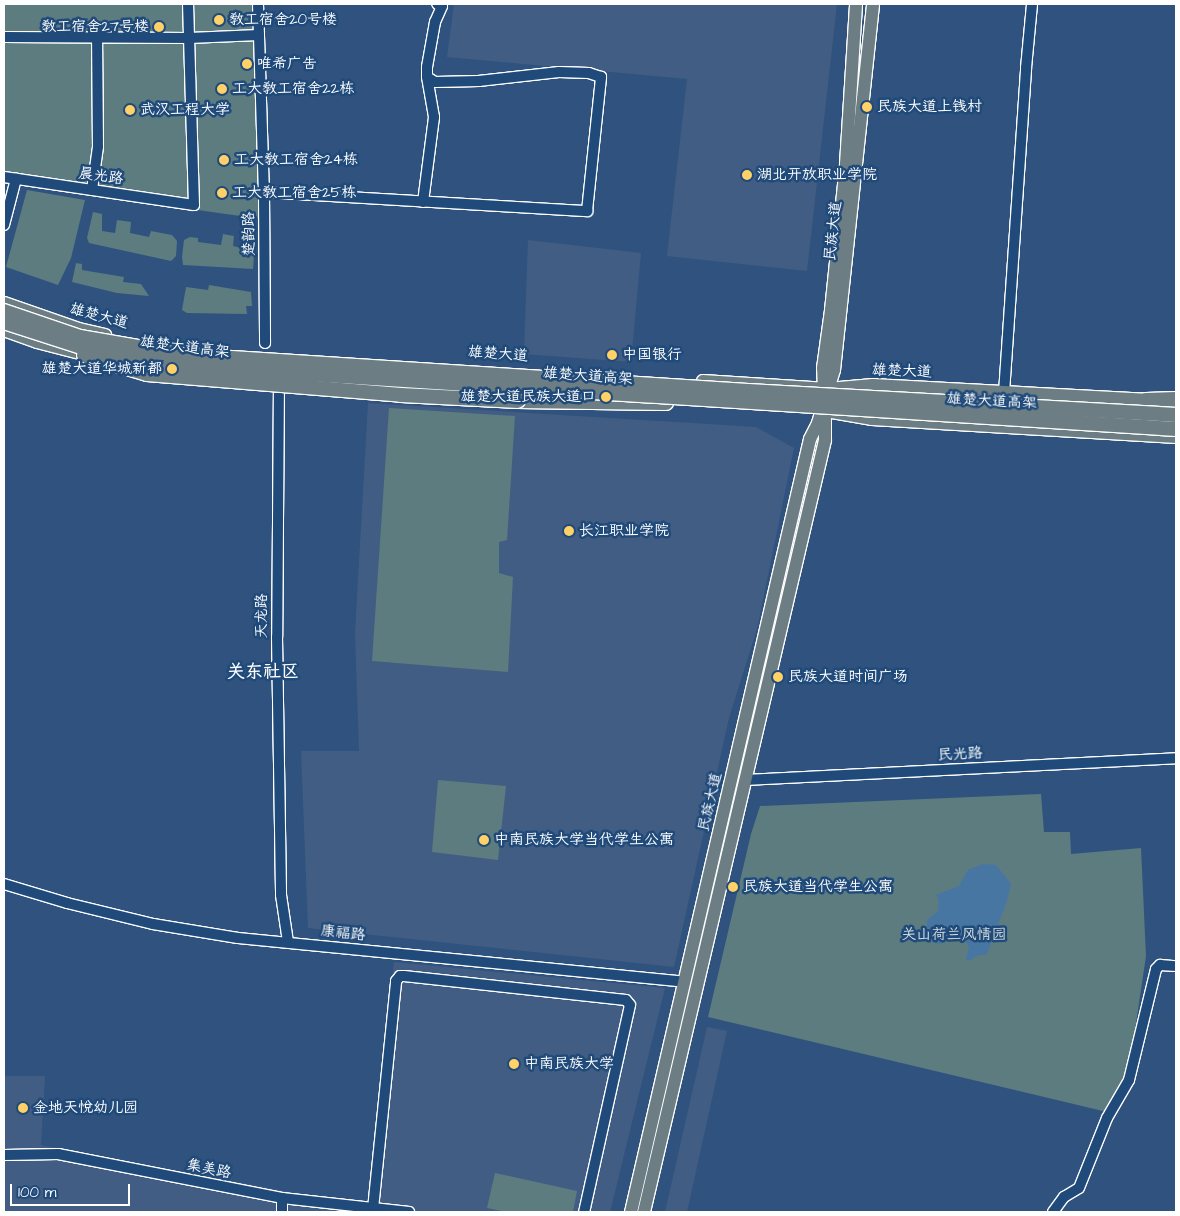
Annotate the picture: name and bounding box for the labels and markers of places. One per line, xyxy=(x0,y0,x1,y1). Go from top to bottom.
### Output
place label: 教工宿舍20号楼 xyxy=(229,11,337,29)
marker: 教工宿舍20号楼 xyxy=(213,14,225,26)
place label: 教工宿舍27号楼 xyxy=(41,18,149,36)
marker: 教工宿舍27号楼 xyxy=(153,21,165,33)
place label: 唯希广告 xyxy=(257,55,317,73)
marker: 唯希广告 xyxy=(241,58,253,70)
place label: 工大教工宿舍22栋 xyxy=(232,80,354,98)
marker: 工大教工宿舍22栋 xyxy=(216,83,228,95)
place label: 民族大道上钱村 xyxy=(877,98,982,116)
place label: 武汉工程大学 xyxy=(140,101,230,119)
marker: 民族大道上钱村 xyxy=(861,101,873,113)
marker: 武汉工程大学 xyxy=(124,104,136,116)
place label: 工大教工宿舍24栋 xyxy=(234,151,358,169)
marker: 工大教工宿舍24栋 xyxy=(218,154,230,166)
place label: 湖北开放职业学院 xyxy=(757,166,877,184)
marker: 湖北开放职业学院 xyxy=(741,169,753,181)
place label: 工大教工宿舍25栋 xyxy=(232,184,356,202)
marker: 工大教工宿舍25栋 xyxy=(216,187,228,199)
place label: 中国银行 xyxy=(622,346,682,364)
marker: 中国银行 xyxy=(606,349,618,361)
place label: 雄楚大道华城新都 xyxy=(42,360,162,378)
marker: 雄楚大道华城新都 xyxy=(166,363,178,375)
place label: 雄楚大道民族大道口 xyxy=(461,388,596,406)
marker: 雄楚大道民族大道口 xyxy=(600,391,612,403)
place label: 长江职业学院 xyxy=(579,522,669,540)
marker: 长江职业学院 xyxy=(563,525,575,537)
place label: 民族大道时间广场 xyxy=(788,668,908,686)
marker: 民族大道时间广场 xyxy=(772,671,784,683)
place label: 中南民族大学当代学生公寓 xyxy=(494,831,674,849)
marker: 中南民族大学当代学生公寓 xyxy=(478,834,490,846)
place label: 民族大道当代学生公寓 xyxy=(743,878,893,896)
marker: 民族大道当代学生公寓 xyxy=(727,881,739,893)
place label: 中南民族大学 xyxy=(524,1055,614,1073)
marker: 中南民族大学 xyxy=(508,1058,520,1070)
place label: 金地天悦幼儿园 xyxy=(33,1099,138,1117)
marker: 金地天悦幼儿园 xyxy=(17,1102,29,1114)

